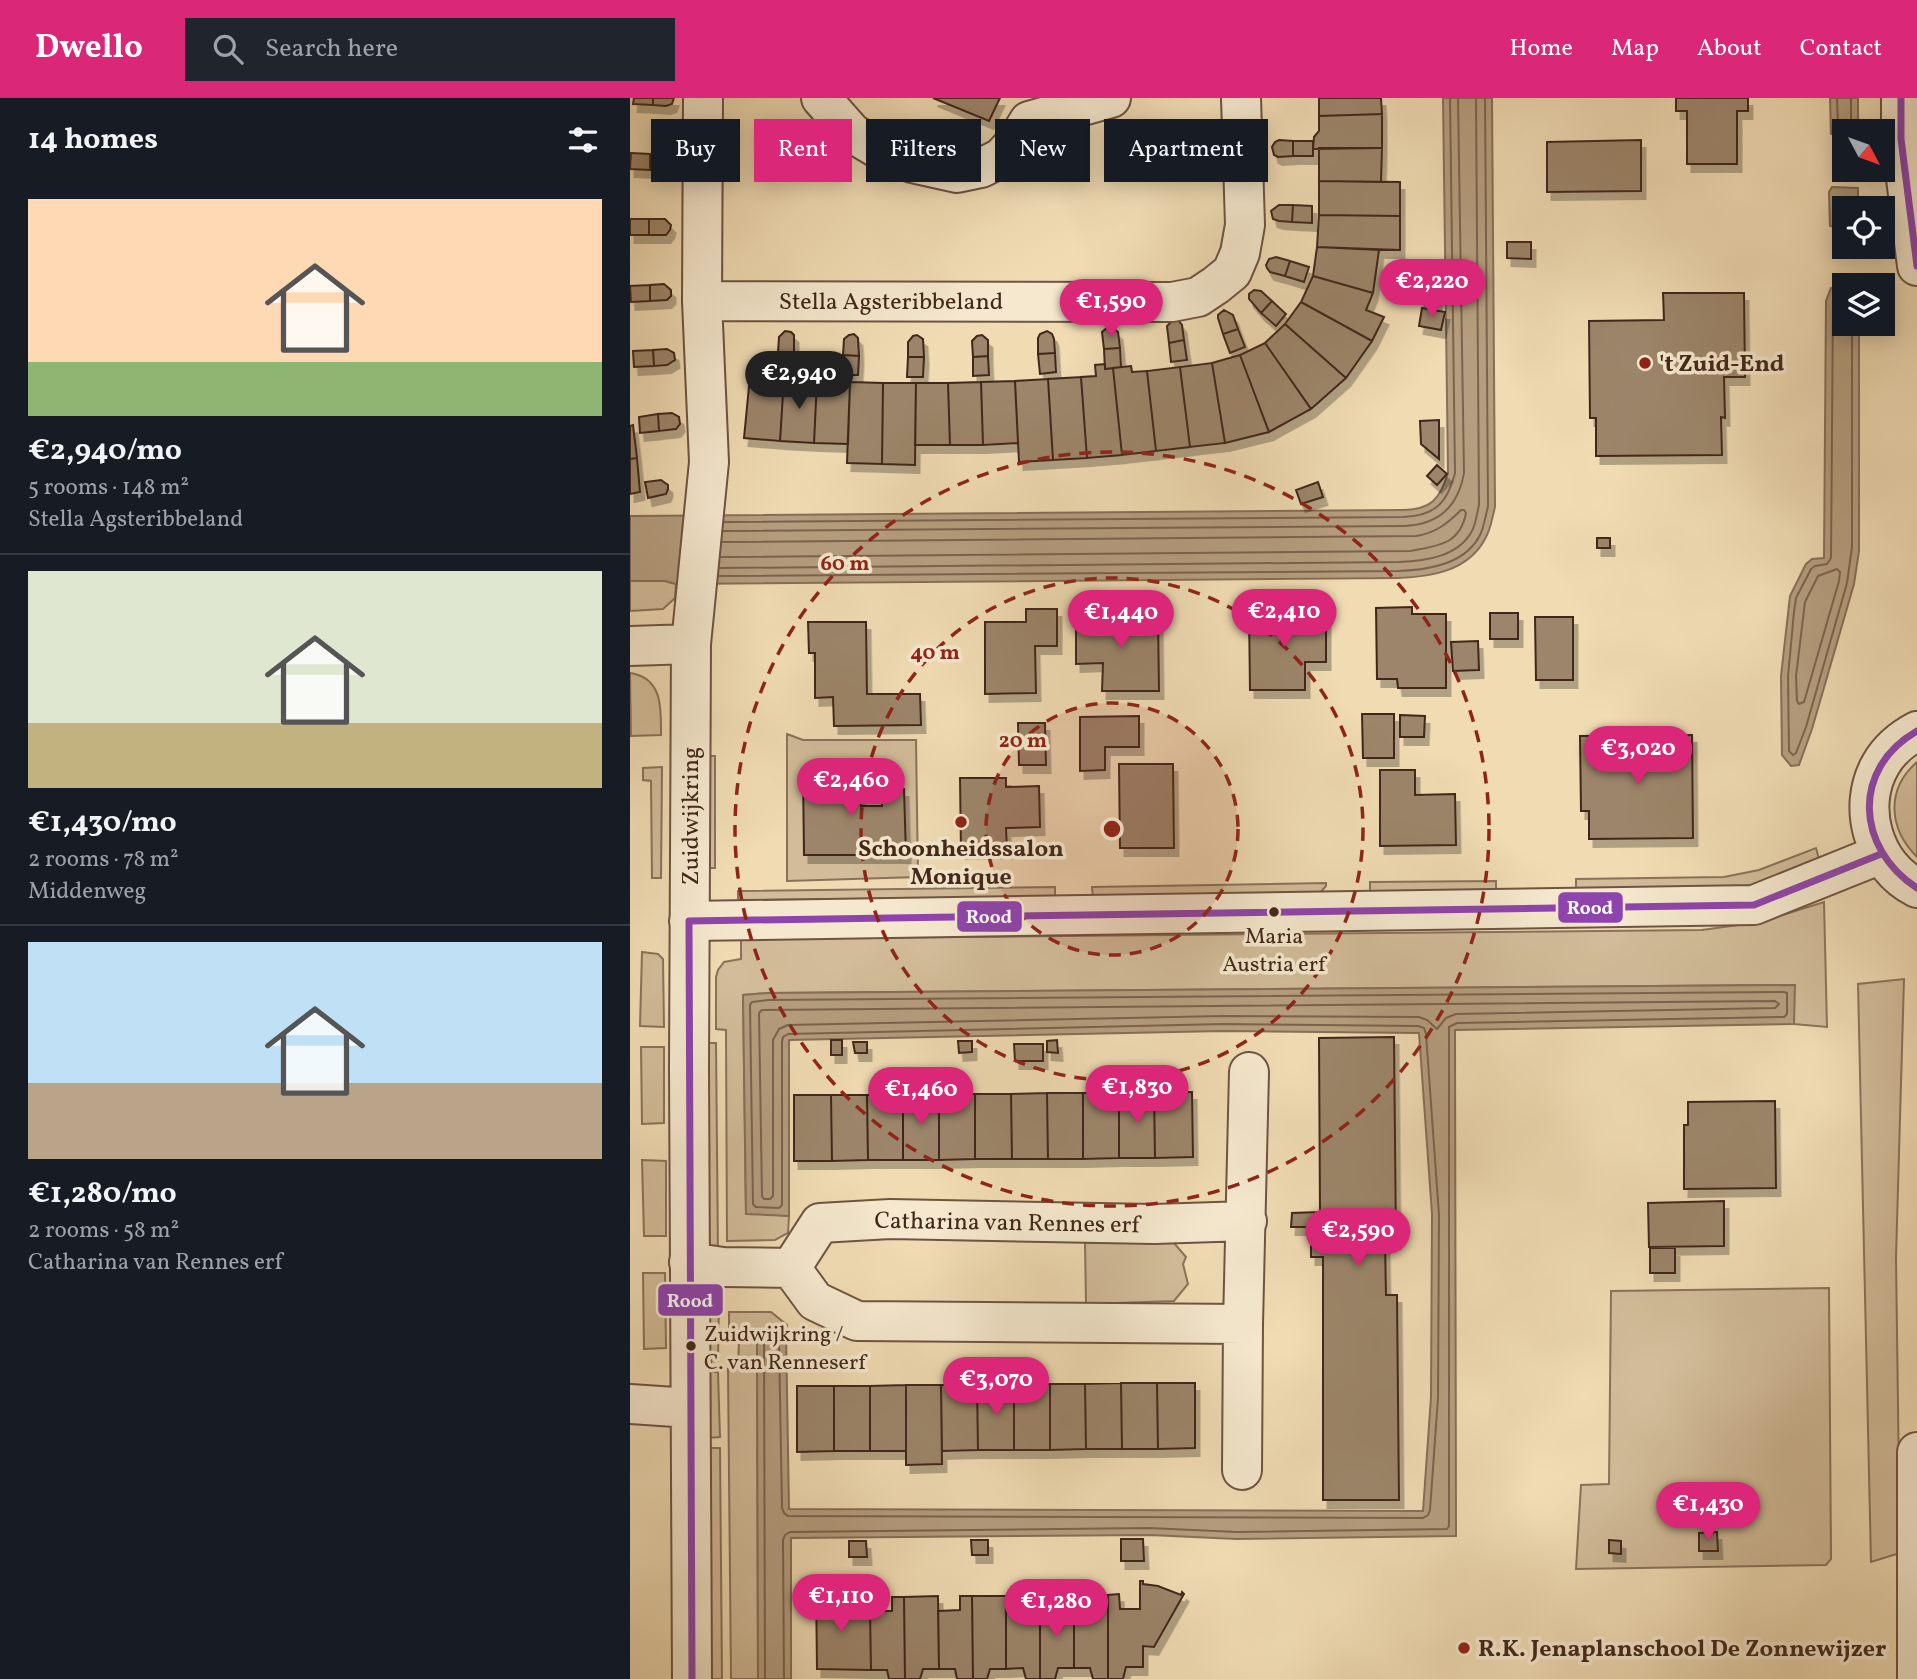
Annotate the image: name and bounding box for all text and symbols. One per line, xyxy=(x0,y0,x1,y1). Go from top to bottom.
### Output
search box xyxy=(185,18,675,81)
text: Dwello xyxy=(35,26,143,72)
icon: search xyxy=(209,30,247,68)
text: Search here xyxy=(265,31,398,67)
text: Home xyxy=(1509,32,1573,66)
text: Map xyxy=(1611,32,1659,66)
text: About xyxy=(1697,32,1762,66)
text: Contact xyxy=(1800,32,1882,66)
text: 14 homes xyxy=(28,119,158,161)
chip: Buy xyxy=(651,119,740,182)
chip: Rent xyxy=(754,119,852,182)
chip: Filters xyxy=(866,119,981,182)
chip: New xyxy=(995,119,1090,182)
chip: Apartment xyxy=(1104,119,1268,182)
north arrow xyxy=(1832,119,1895,182)
map controls xyxy=(1832,119,1895,336)
icon: filters xyxy=(564,121,602,159)
button: locate xyxy=(1832,196,1895,259)
icon: home xyxy=(252,245,378,371)
pin: €2,220 xyxy=(1375,260,1489,319)
text: €2,220 xyxy=(1395,266,1469,298)
button: layers xyxy=(1832,273,1895,336)
pin: €1,590 xyxy=(1054,280,1168,339)
street label: Stella Agsteribbeland xyxy=(779,286,1003,320)
text: €1,590 xyxy=(1076,286,1146,318)
place label: 't Zuid-End xyxy=(1659,348,1785,382)
pin: €2,940 xyxy=(742,352,856,411)
marker: 't Zuid-End xyxy=(1637,355,1653,371)
text: €2,940 xyxy=(761,358,837,390)
text: €2,940/mo xyxy=(28,430,182,472)
text: 5 rooms · 148 m² xyxy=(28,472,189,504)
text: Stella Agsteribbeland xyxy=(28,504,243,536)
text: 60 m xyxy=(821,550,869,579)
pin: €2,410 xyxy=(1227,589,1341,649)
pin: €1,440 xyxy=(1064,590,1178,650)
text: €2,410 xyxy=(1248,596,1320,628)
text: €1,440 xyxy=(1084,597,1158,629)
icon: home xyxy=(252,617,378,743)
text: 40 m xyxy=(910,639,960,668)
pin: €3,020 xyxy=(1581,726,1695,786)
text: 20 m xyxy=(999,727,1047,756)
text: €3,020 xyxy=(1600,733,1676,765)
street label: Zuidwijkring xyxy=(675,747,709,885)
pin: €2,460 xyxy=(794,758,908,818)
text: €2,460 xyxy=(813,765,889,797)
text: €1,430/mo xyxy=(28,802,177,844)
marker: Schoonheidssalon Monique xyxy=(953,814,969,830)
centre of rings xyxy=(1100,817,1124,841)
place label: Schoonheidssalon Monique xyxy=(858,833,1064,895)
text: 2 rooms · 78 m² xyxy=(28,844,179,876)
text: Middenweg xyxy=(28,876,146,908)
line badge: Rood xyxy=(1557,891,1624,924)
text: Rood xyxy=(1567,896,1614,922)
line badge: Rood xyxy=(956,900,1023,933)
text: Rood xyxy=(966,905,1013,931)
marker: Maria Austria erf xyxy=(1267,905,1281,919)
place label: Maria Austria erf xyxy=(1223,922,1328,981)
icon: home xyxy=(252,988,378,1114)
pin: €1,830 xyxy=(1080,1066,1194,1125)
pin: €1,460 xyxy=(864,1068,978,1127)
text: €1,830 xyxy=(1102,1072,1172,1104)
text: €1,460 xyxy=(884,1074,958,1106)
text: €1,280/mo xyxy=(28,1173,177,1215)
street label: Catharina van Rennes erf xyxy=(874,1205,1143,1243)
pin: €2,590 xyxy=(1301,1208,1415,1268)
text: 2 rooms · 58 m² xyxy=(28,1215,179,1247)
text: €2,590 xyxy=(1321,1215,1395,1247)
text: Catharina van Rennes erf xyxy=(28,1247,282,1279)
line badge: Rood xyxy=(657,1283,724,1317)
text: Rood xyxy=(667,1289,714,1315)
place label: Zuidwijkring / C. van Renneserf xyxy=(704,1320,868,1379)
marker: Zuidwijkring / C. van Renneserf xyxy=(684,1339,698,1353)
pin: €3,070 xyxy=(939,1358,1053,1417)
text: €3,070 xyxy=(959,1364,1033,1396)
pin: €1,430 xyxy=(1651,1482,1765,1542)
text: €1,430 xyxy=(1672,1489,1744,1521)
pin: €1,110 xyxy=(784,1574,898,1634)
pin: €1,280 xyxy=(999,1580,1113,1639)
text: €1,110 xyxy=(808,1581,874,1613)
text: €1,280 xyxy=(1020,1586,1092,1618)
place label: R.K. Jenaplanschool De Zonnewijzer xyxy=(1478,1633,1886,1667)
marker: R.K. Jenaplanschool De Zonnewijzer xyxy=(1456,1640,1472,1656)

